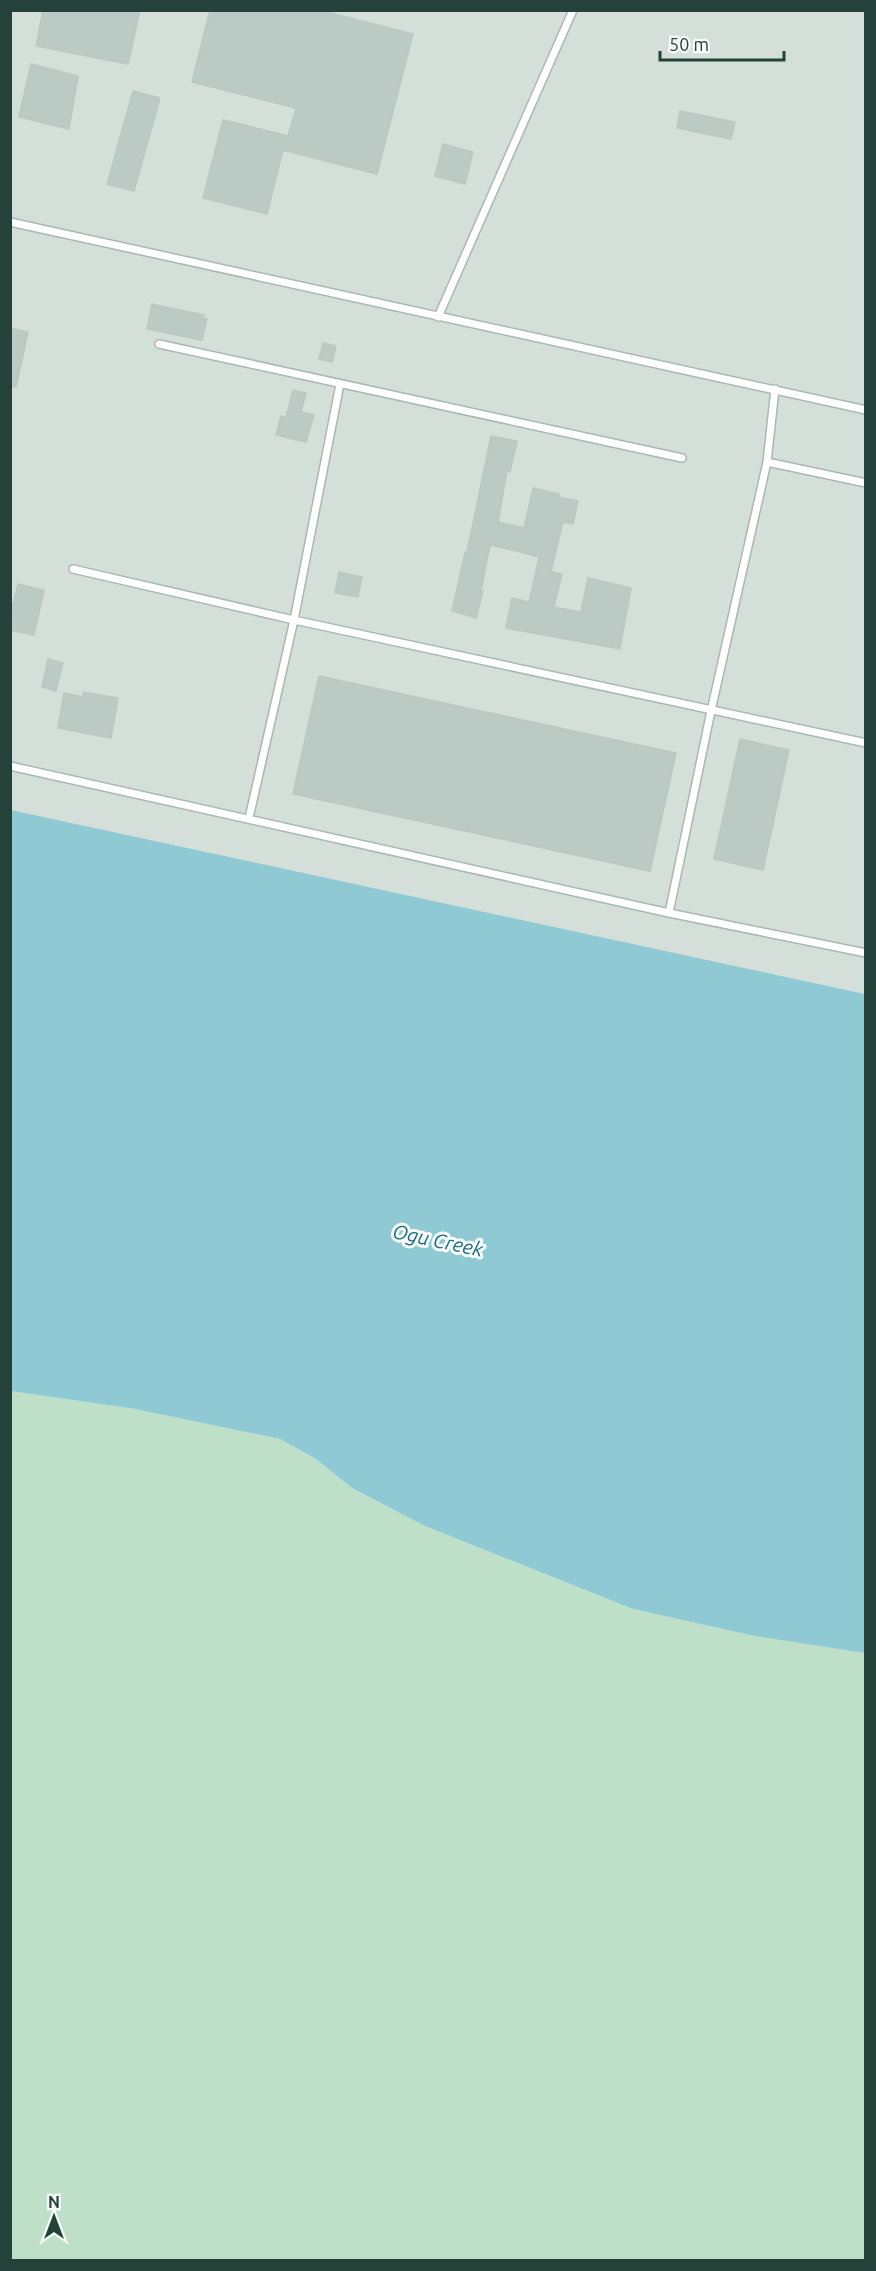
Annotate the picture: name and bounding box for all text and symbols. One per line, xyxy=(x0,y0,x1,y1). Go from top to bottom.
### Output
scale bar xyxy=(660,24,784,62)
text: 50 m xyxy=(669,34,709,54)
water label: Ogu Creek xyxy=(391,1219,486,1261)
north arrow xyxy=(24,2187,84,2247)
text: N xyxy=(48,2193,60,2211)

